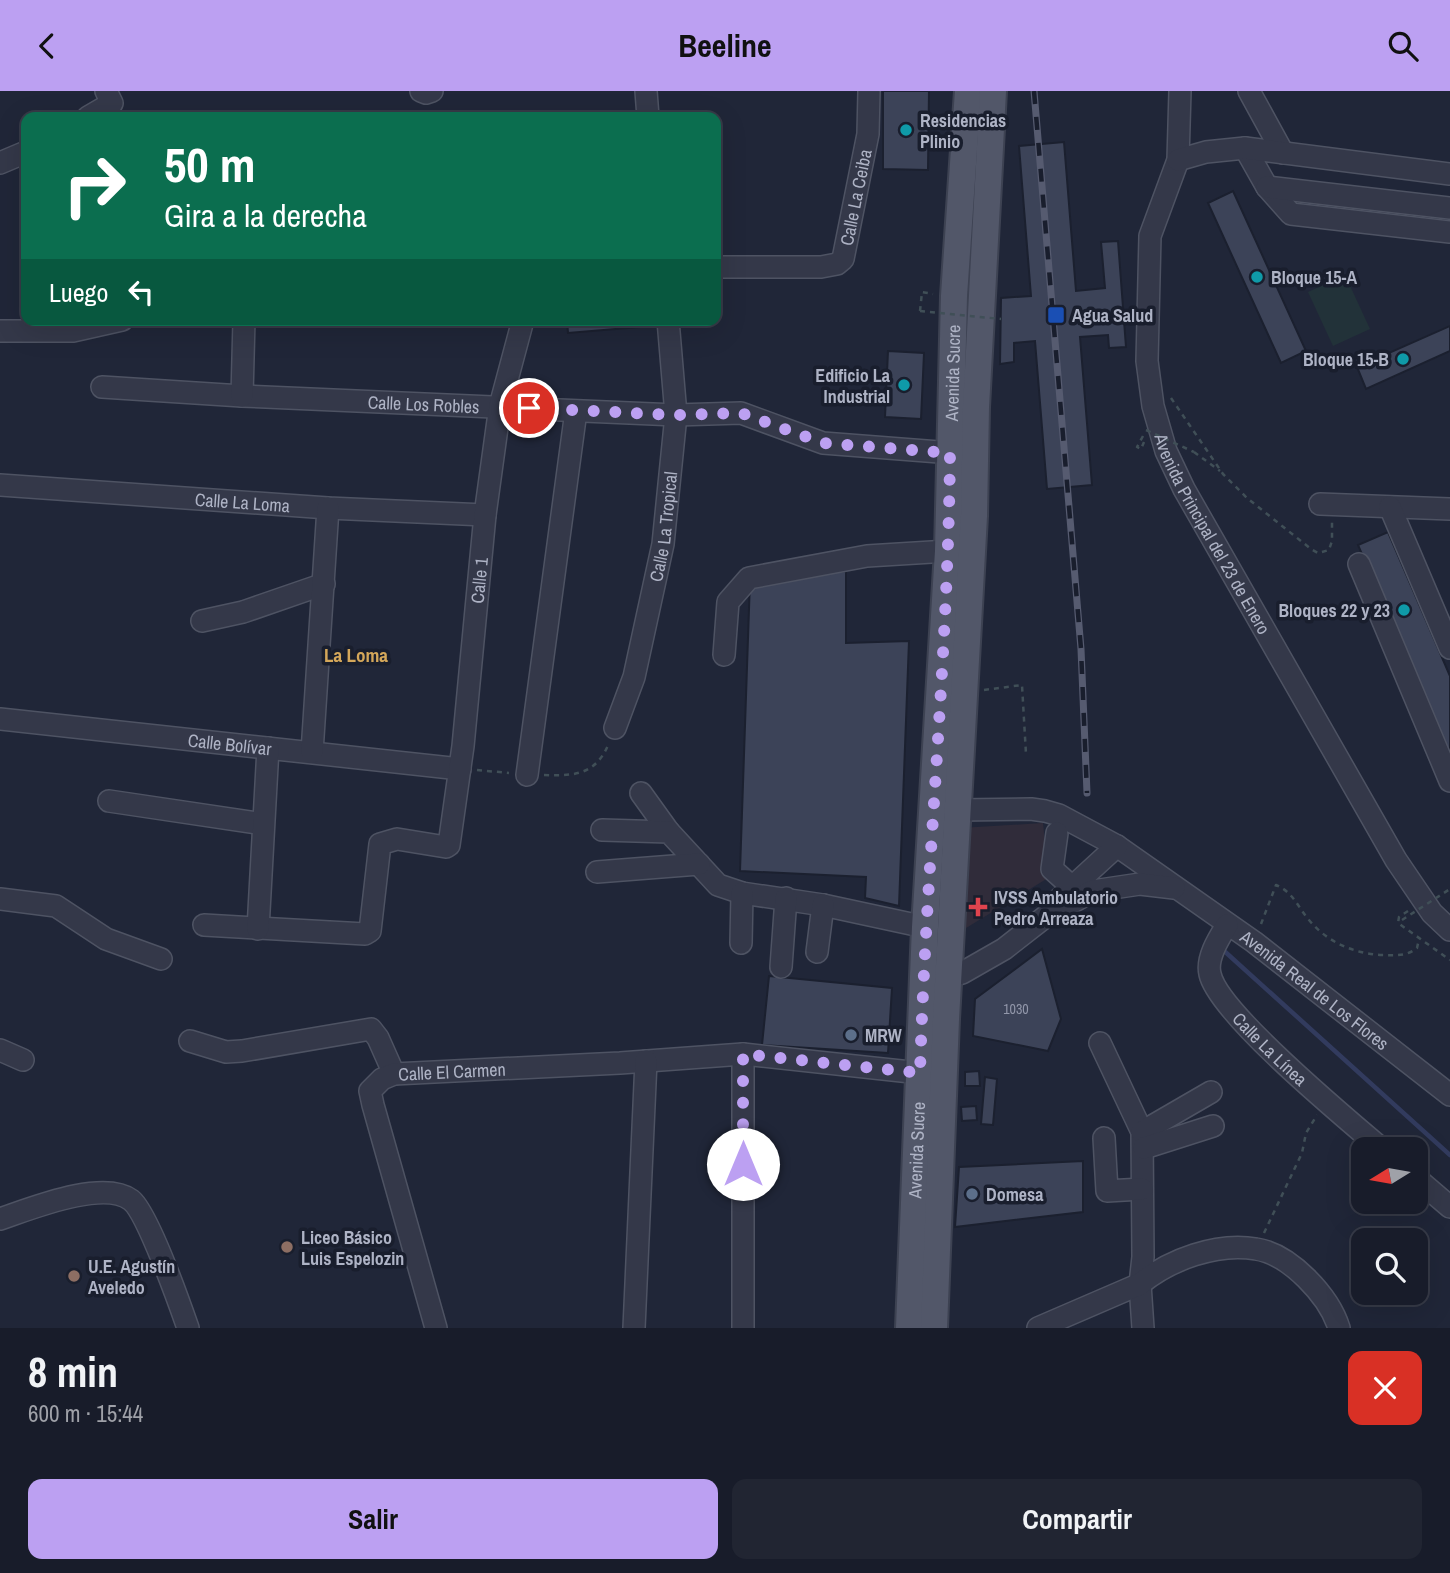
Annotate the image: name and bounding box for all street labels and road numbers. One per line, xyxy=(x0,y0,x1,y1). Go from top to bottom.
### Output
street label: Calle La Ceiba xyxy=(833,147,877,248)
street label: Avenida Sucre xyxy=(939,324,966,423)
street label: Calle Los Robles xyxy=(367,389,480,419)
street label: Avenida Principal del 23 de Enero xyxy=(1149,430,1277,639)
street label: Calle La Tropical xyxy=(643,470,683,584)
street label: Calle La Loma xyxy=(194,486,291,518)
street label: Calle 1 xyxy=(464,556,493,604)
street label: Calle Bolívar xyxy=(187,727,273,761)
street label: Avenida Real de Los Flores xyxy=(1235,923,1394,1055)
street label: Calle La Línea xyxy=(1227,1007,1313,1091)
street label: Calle El Carmen xyxy=(398,1056,506,1086)
street label: Avenida Sucre xyxy=(902,1101,931,1200)

